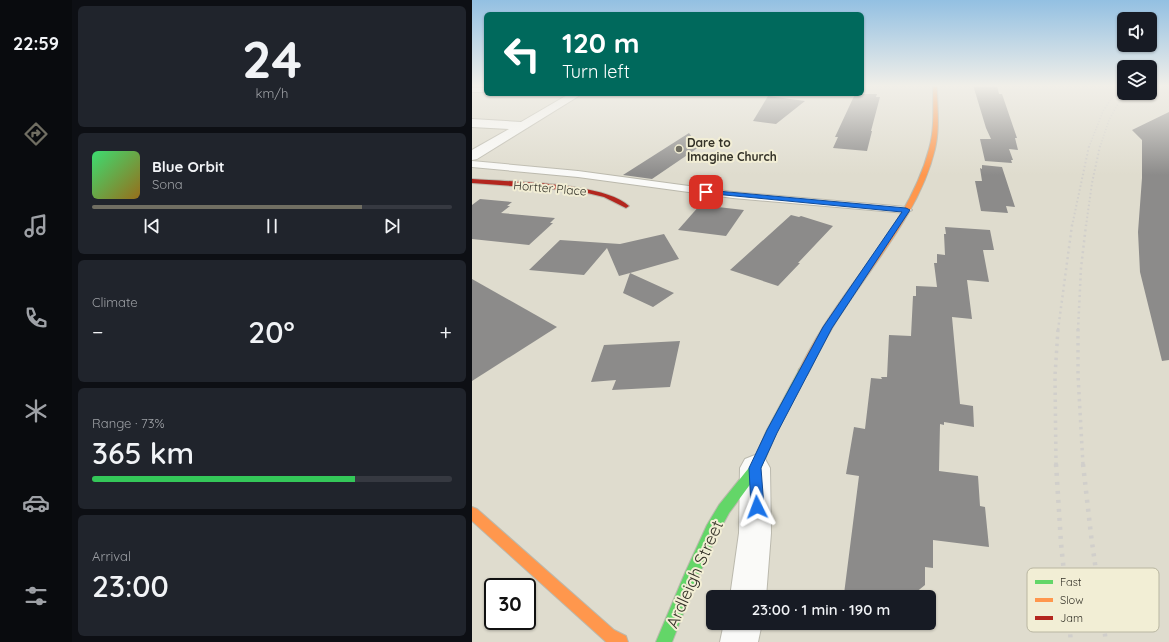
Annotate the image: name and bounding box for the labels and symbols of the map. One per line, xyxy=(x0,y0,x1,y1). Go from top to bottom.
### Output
place label: Dare to Imagine Church xyxy=(687,135,777,164)
marker: Dare to Imagine Church xyxy=(674,144,684,154)
pin xyxy=(689,175,723,209)
street label: Hortter Place xyxy=(513,177,587,199)
position arrow xyxy=(736,486,778,528)
street label: Ardleigh Street xyxy=(661,517,727,631)
legend xyxy=(1027,568,1159,632)
text: Fast xyxy=(1060,575,1082,589)
speed limit sign: 30 xyxy=(484,578,536,630)
text: Slow xyxy=(1060,593,1084,607)
text: Jam xyxy=(1060,611,1083,625)

